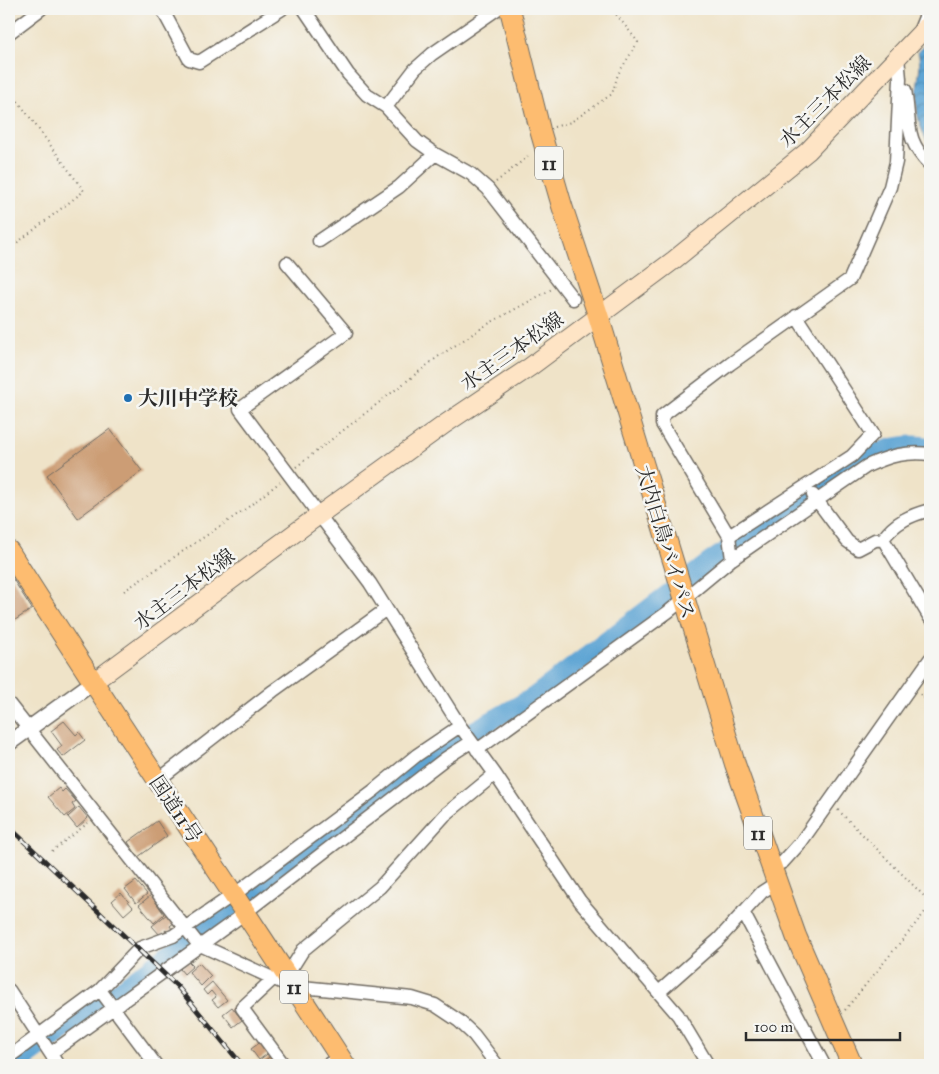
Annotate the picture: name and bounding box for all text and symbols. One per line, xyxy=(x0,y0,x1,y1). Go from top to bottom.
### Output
street label: 水主三本松線 xyxy=(774,50,876,152)
road number: 11 xyxy=(535,146,563,180)
street label: 水主三本松線 xyxy=(456,307,568,395)
place label: 大川中学校 xyxy=(138,386,238,410)
marker: 大川中学校 xyxy=(122,392,134,404)
street label: 大内白鳥バイパス xyxy=(631,462,701,622)
street label: 水主三本松線 xyxy=(129,543,239,635)
street label: 国道11号 xyxy=(145,771,207,847)
road number: 11 xyxy=(744,816,772,850)
road number: 11 xyxy=(280,970,308,1004)
scale bar xyxy=(746,1009,900,1041)
text: 100 m xyxy=(754,1018,794,1036)

